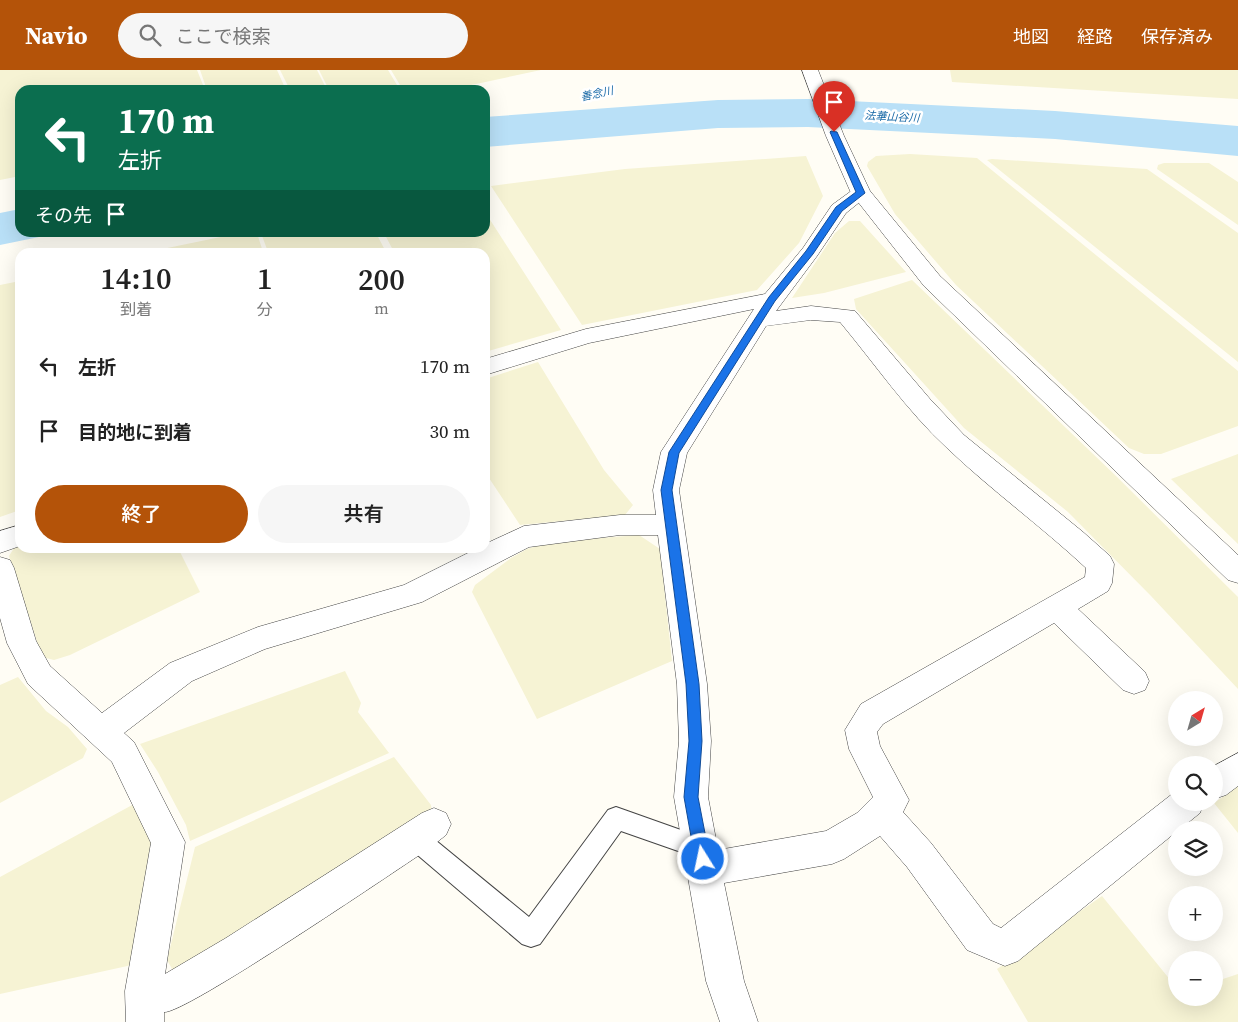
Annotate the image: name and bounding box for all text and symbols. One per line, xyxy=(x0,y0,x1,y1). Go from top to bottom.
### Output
search box xyxy=(118,13,468,58)
text: Navio xyxy=(25,19,88,52)
icon: search xyxy=(136,21,164,49)
text: ここで検索 xyxy=(176,23,271,49)
text: 地図 xyxy=(1013,24,1049,49)
text: 経路 xyxy=(1077,24,1113,49)
text: 保存済み xyxy=(1141,24,1213,49)
pin xyxy=(813,81,855,132)
water label: 善念川 xyxy=(579,83,616,105)
icon: arrive xyxy=(820,88,848,116)
text: 170 m xyxy=(118,97,214,145)
icon: left xyxy=(35,105,100,170)
water label: 法華山谷川 xyxy=(864,108,921,126)
text: 左折 xyxy=(118,145,162,175)
icon: arrive xyxy=(102,200,130,228)
text: その先 xyxy=(35,202,92,228)
text: 14:10 xyxy=(100,258,172,299)
text: 1 xyxy=(257,258,273,299)
text: 200 xyxy=(358,259,405,300)
text: m xyxy=(374,297,389,319)
text: 到着 xyxy=(120,298,152,320)
text: 分 xyxy=(257,298,273,320)
icon: left xyxy=(35,352,63,380)
text: 170 m xyxy=(420,353,470,379)
text: 左折 xyxy=(78,354,116,380)
icon: arrive xyxy=(35,417,63,445)
text: 30 m xyxy=(429,418,470,444)
text: 目的地に到着 xyxy=(78,419,192,445)
button: 終了 xyxy=(35,485,248,543)
button: 共有 xyxy=(258,485,470,543)
north arrow xyxy=(1168,691,1222,746)
map controls xyxy=(1168,691,1223,1006)
button: search xyxy=(1168,756,1223,811)
button: layers xyxy=(1168,821,1223,876)
position arrow xyxy=(676,832,728,884)
button: + xyxy=(1168,886,1223,941)
button: − xyxy=(1168,951,1223,1006)

